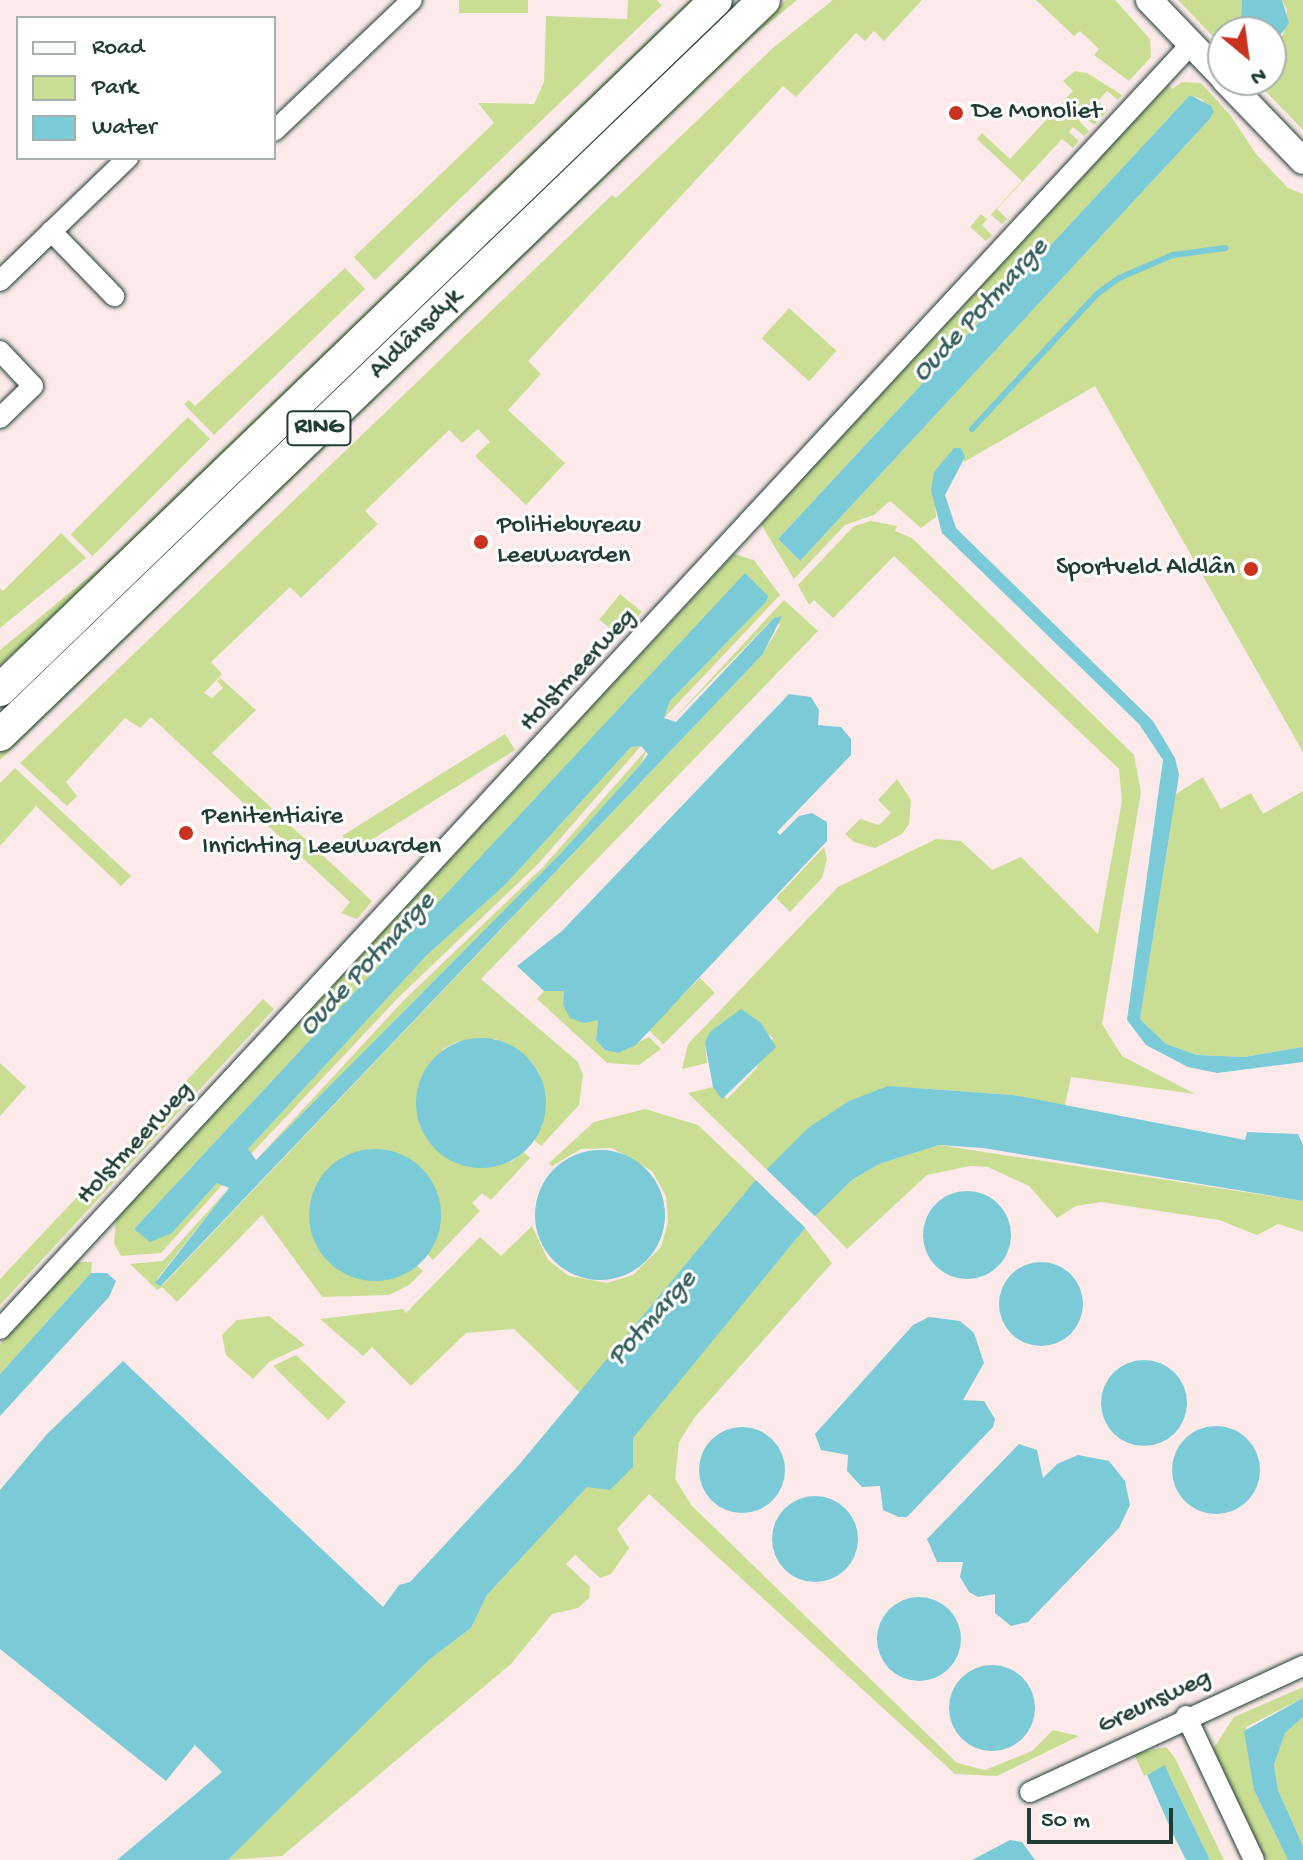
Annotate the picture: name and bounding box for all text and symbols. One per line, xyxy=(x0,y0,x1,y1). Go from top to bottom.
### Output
legend xyxy=(16,16,276,160)
north arrow xyxy=(1207,16,1287,96)
text: Road xyxy=(92,34,144,63)
text: N xyxy=(1245,60,1270,90)
text: Park xyxy=(92,74,138,103)
place label: De Monoliet xyxy=(972,97,1101,129)
marker: De Monoliet xyxy=(947,104,965,122)
text: Water xyxy=(92,114,156,143)
water label: Oude Potmarge xyxy=(906,232,1056,390)
street label: Aldlânsdyk xyxy=(364,283,470,387)
road number: RING xyxy=(285,408,353,448)
place label: Politiebureau Leeuwarden xyxy=(497,511,641,572)
marker: Politiebureau Leeuwarden xyxy=(472,533,490,551)
place label: Sportveld Aldlân xyxy=(1056,553,1235,585)
marker: Sportveld Aldlân xyxy=(1242,560,1260,578)
street label: Holstmeerweg xyxy=(514,603,644,739)
place label: Penitentiaire Inrichting Leeuwarden xyxy=(202,802,441,864)
marker: Penitentiaire Inrichting Leeuwarden xyxy=(177,824,195,842)
water label: Oude Potmarge xyxy=(293,886,443,1044)
street label: Holstmeerweg xyxy=(71,1076,201,1212)
water label: Potmarge xyxy=(601,1264,705,1374)
street label: Greunsweg xyxy=(1093,1663,1217,1743)
scale bar xyxy=(1031,1792,1177,1842)
text: 50 m xyxy=(1041,1807,1090,1836)

